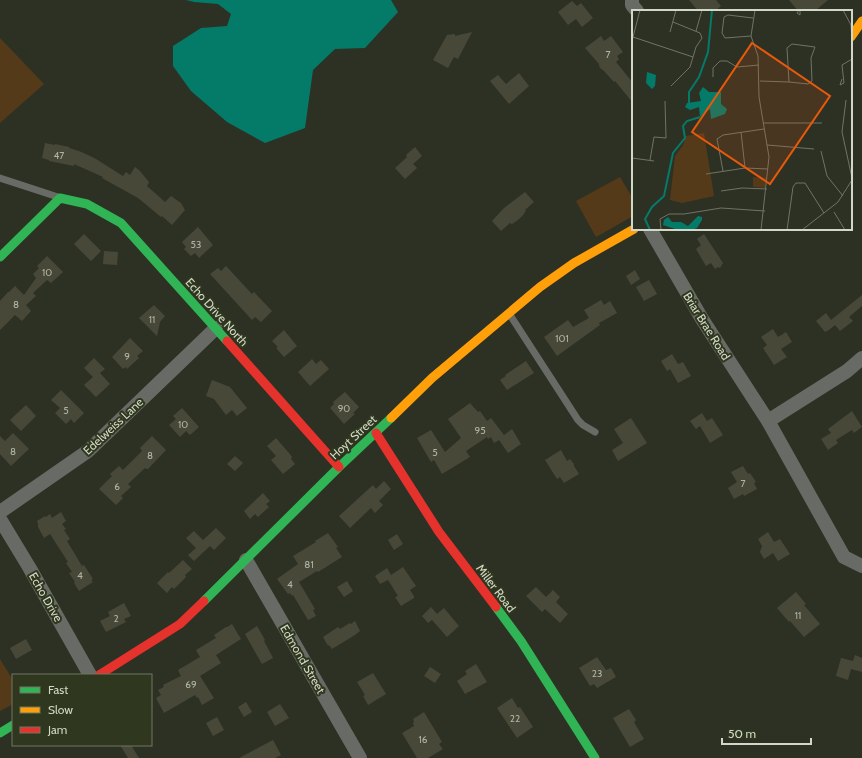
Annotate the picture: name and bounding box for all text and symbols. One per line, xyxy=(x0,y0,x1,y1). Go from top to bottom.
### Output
inset map xyxy=(632,10,852,230)
house number: 7 xyxy=(605,48,611,61)
house number: 47 xyxy=(54,149,64,162)
house number: 53 xyxy=(191,238,201,251)
house number: 10 xyxy=(42,266,52,279)
street label: Echo Drive North xyxy=(182,275,252,349)
street label: Briar Brae Road xyxy=(680,289,734,363)
house number: 8 xyxy=(13,298,19,311)
house number: 11 xyxy=(149,313,155,326)
house number: 101 xyxy=(555,332,569,345)
house number: 9 xyxy=(124,350,130,363)
street label: Edelweiss Lane xyxy=(80,394,146,458)
house number: 90 xyxy=(338,402,350,415)
house number: 5 xyxy=(63,404,69,417)
street label: Hoyt Street xyxy=(327,412,379,462)
house number: 10 xyxy=(178,418,188,431)
house number: 95 xyxy=(474,424,486,437)
house number: 8 xyxy=(10,445,16,458)
house number: 5 xyxy=(432,446,438,459)
house number: 8 xyxy=(147,449,153,462)
house number: 7 xyxy=(740,477,746,490)
house number: 6 xyxy=(114,480,120,493)
house number: 81 xyxy=(304,558,314,571)
street label: Miller Road xyxy=(473,561,519,615)
house number: 4 xyxy=(77,569,83,582)
street label: Echo Drive xyxy=(26,570,66,624)
house number: 4 xyxy=(287,578,293,591)
house number: 11 xyxy=(795,609,801,622)
house number: 2 xyxy=(113,612,119,625)
street label: Edmond Street xyxy=(277,622,329,696)
house number: 23 xyxy=(592,667,602,680)
legend xyxy=(12,674,152,746)
house number: 69 xyxy=(185,678,197,691)
text: Fast xyxy=(48,682,68,697)
text: Slow xyxy=(48,702,73,717)
house number: 22 xyxy=(510,712,520,725)
scale bar xyxy=(722,720,811,746)
text: Jam xyxy=(47,722,67,737)
text: 50 m xyxy=(728,726,756,741)
house number: 16 xyxy=(419,733,428,746)

